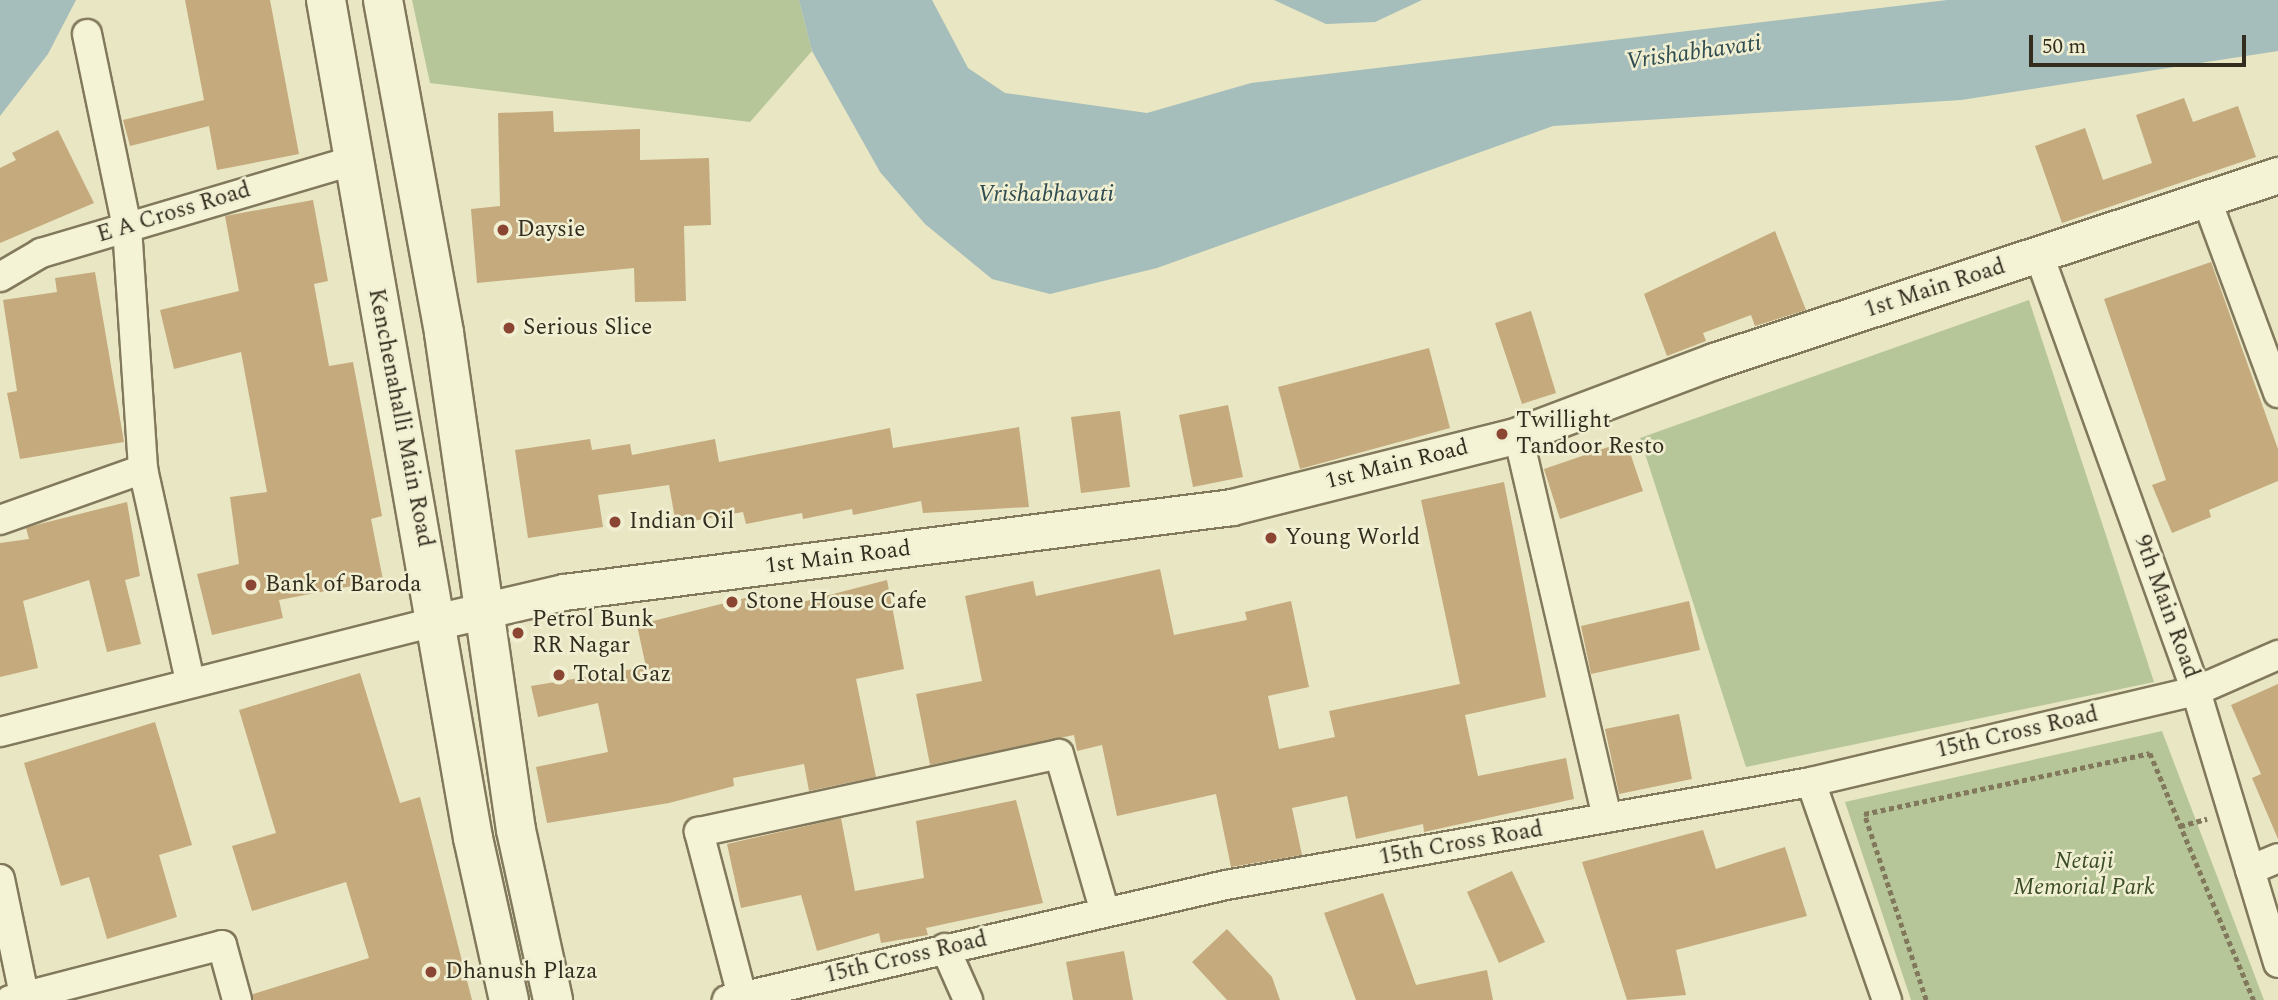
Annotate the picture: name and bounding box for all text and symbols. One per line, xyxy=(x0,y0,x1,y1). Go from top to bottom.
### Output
scale bar xyxy=(2033,21,2250,65)
water label: Vrishabhavati xyxy=(1624,29,1764,77)
text: 50 m xyxy=(2042,31,2086,63)
street label: E A Cross Road xyxy=(94,177,254,249)
water label: Vrishabhavati xyxy=(978,181,1114,209)
place label: Daysie xyxy=(517,216,585,244)
marker: Daysie xyxy=(495,222,511,238)
street label: 1st Main Road xyxy=(1861,253,2009,325)
street label: Kenchenahalli Main Road xyxy=(361,286,439,550)
place label: Serious Slice xyxy=(523,314,652,342)
marker: Serious Slice xyxy=(501,320,517,336)
place label: Twillight Tandoor Resto xyxy=(1516,407,1665,461)
marker: Twillight Tandoor Resto xyxy=(1494,426,1510,442)
street label: 1st Main Road xyxy=(1323,434,1471,496)
place label: Indian Oil xyxy=(629,508,734,536)
marker: Indian Oil xyxy=(607,514,623,530)
place label: Young World xyxy=(1285,524,1420,552)
marker: Young World xyxy=(1263,530,1279,546)
street label: 9th Main Road xyxy=(2127,532,2205,682)
street label: 1st Main Road xyxy=(764,535,912,581)
place label: Bank of Baroda xyxy=(265,571,422,599)
marker: Bank of Baroda xyxy=(243,577,259,593)
place label: Stone House Cafe xyxy=(746,588,927,616)
marker: Stone House Cafe xyxy=(724,594,740,610)
place label: Petrol Bunk RR Nagar xyxy=(532,606,654,660)
marker: Petrol Bunk RR Nagar xyxy=(510,625,526,641)
place label: Total Gaz xyxy=(573,661,671,689)
marker: Total Gaz xyxy=(551,667,567,683)
street label: 15th Cross Road xyxy=(1933,701,2101,765)
street label: 15th Cross Road xyxy=(1377,816,1545,872)
park label: Netaji Memorial Park xyxy=(2013,848,2155,902)
street label: 15th Cross Road xyxy=(822,926,990,990)
place label: Dhanush Plaza xyxy=(445,958,597,986)
marker: Dhanush Plaza xyxy=(423,964,439,980)

